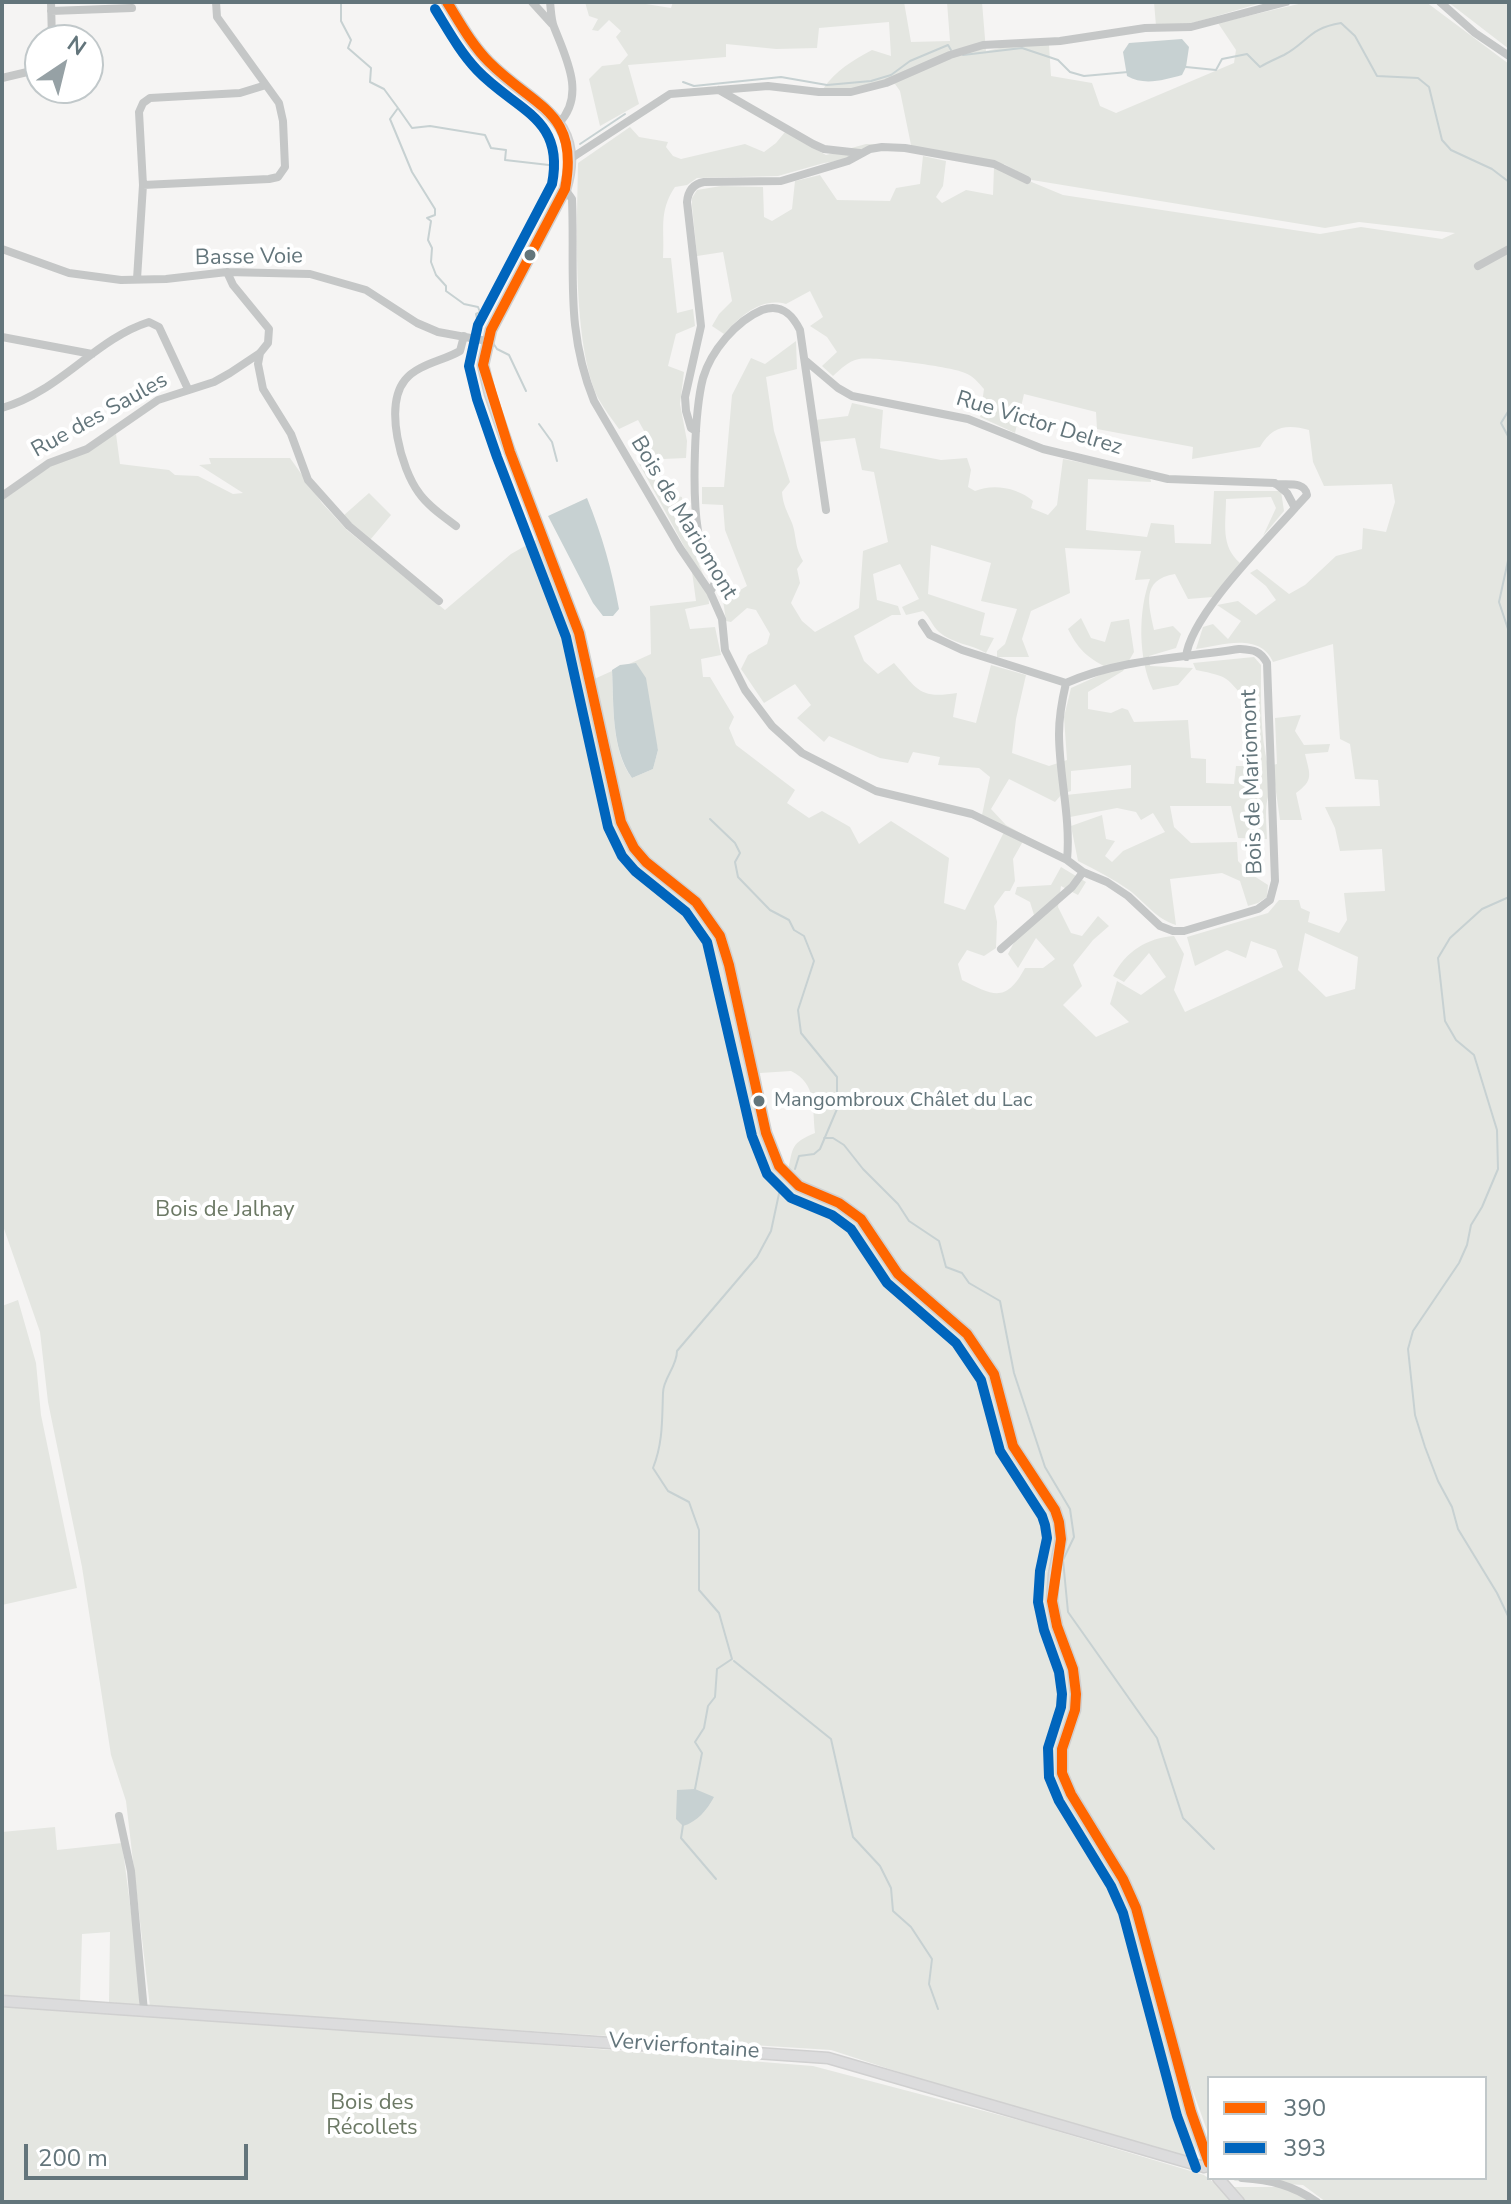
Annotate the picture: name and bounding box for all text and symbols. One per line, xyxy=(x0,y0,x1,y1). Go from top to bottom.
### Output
north arrow xyxy=(24,24,104,104)
text: N xyxy=(61,29,92,63)
street label: Basse Voie xyxy=(195,244,303,272)
unlabelled marker xyxy=(522,247,538,263)
street label: Rue des Saules xyxy=(27,368,173,464)
street label: Rue Victor Delrez xyxy=(953,386,1125,462)
street label: Bois de Mariomont xyxy=(624,432,742,604)
street label: Bois de Mariomont xyxy=(1237,689,1269,875)
place label: Mangombroux Châlet du Lac xyxy=(774,1089,1032,1113)
marker: Mangombroux Châlet du Lac xyxy=(751,1093,767,1109)
park label: Bois de Jalhay xyxy=(155,1198,295,1224)
street label: Vervierfontaine xyxy=(608,2029,760,2065)
legend xyxy=(1207,2076,1487,2180)
park label: Bois des Récollets xyxy=(326,2091,418,2142)
text: 390 xyxy=(1283,2092,1326,2124)
scale bar xyxy=(28,2128,252,2178)
text: 393 xyxy=(1283,2132,1326,2164)
text: 200 m xyxy=(38,2142,108,2174)

